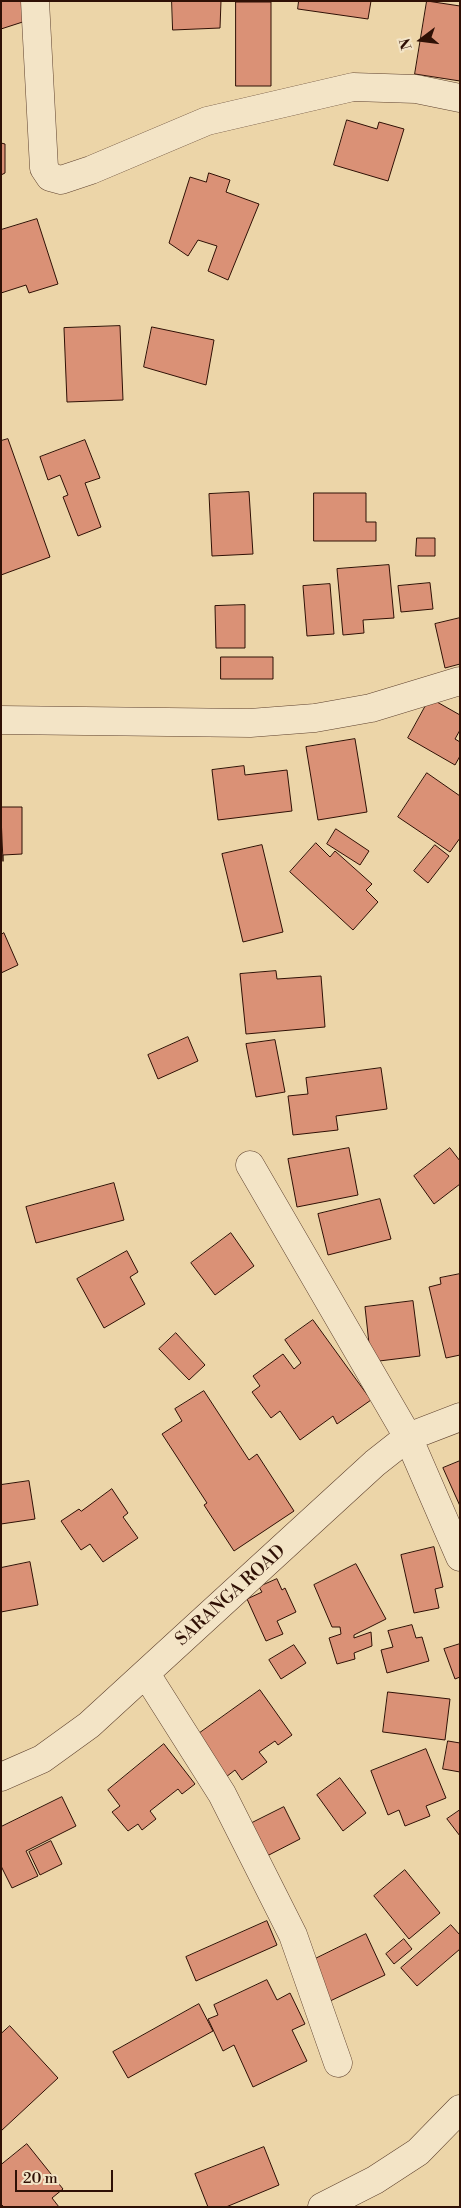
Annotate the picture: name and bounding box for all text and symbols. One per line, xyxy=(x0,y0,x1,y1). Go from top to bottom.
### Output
north arrow xyxy=(396,15,446,65)
text: N xyxy=(396,36,417,52)
street label: SARANGA ROAD xyxy=(172,1541,290,1651)
scale bar xyxy=(18,2160,115,2192)
text: 20 m xyxy=(23,2169,58,2188)

